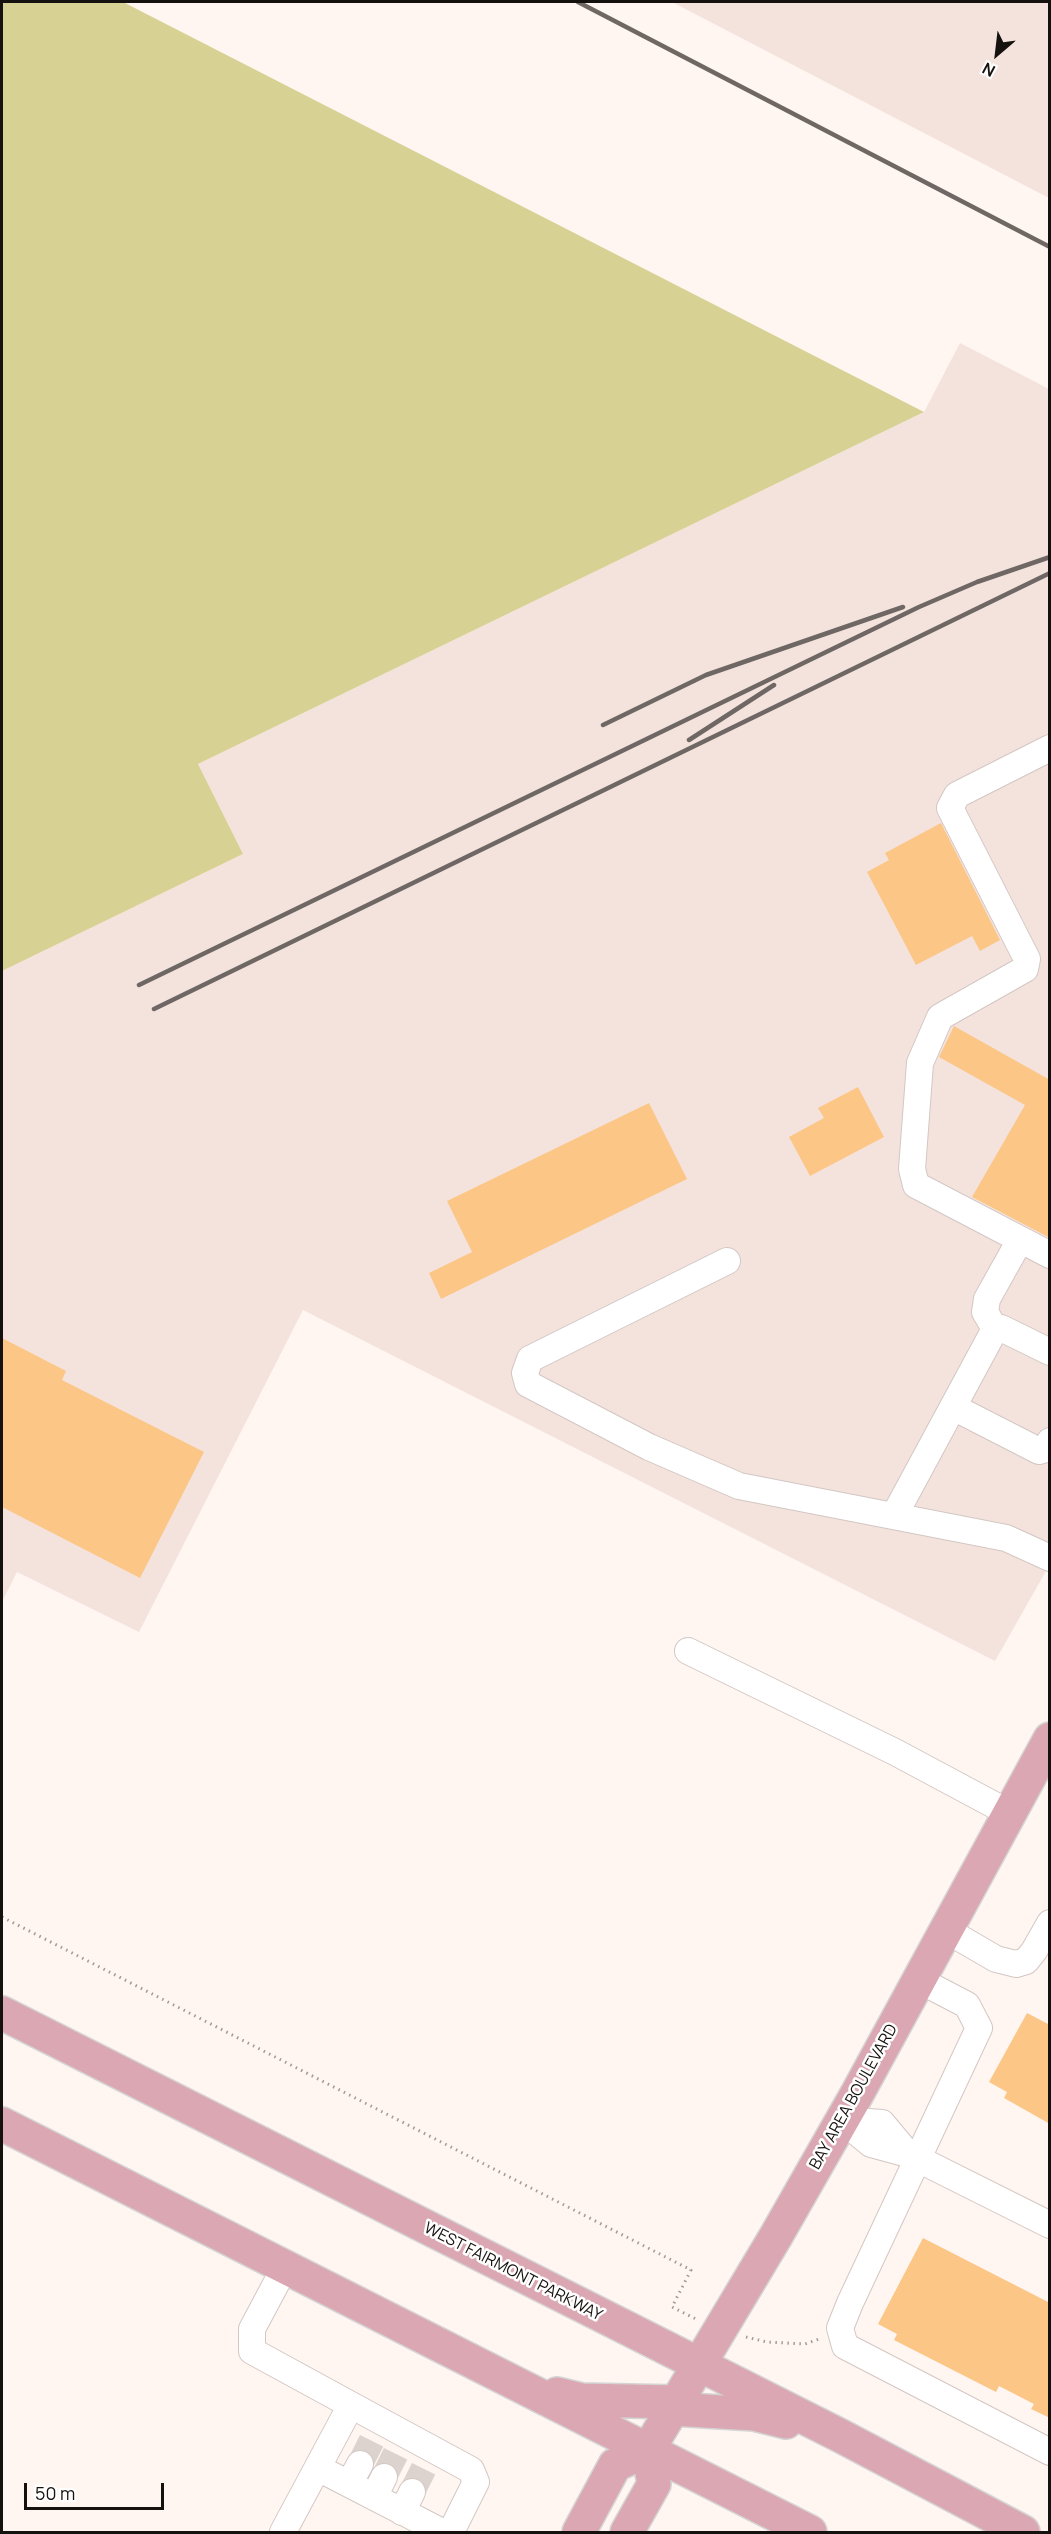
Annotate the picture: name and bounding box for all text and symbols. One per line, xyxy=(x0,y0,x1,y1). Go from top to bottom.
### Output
north arrow xyxy=(967,24,1027,84)
text: N xyxy=(978,57,999,82)
street label: BAY AREA BOULEVARD xyxy=(806,2021,902,2173)
street label: WEST FAIRMONT PARKWAY xyxy=(421,2219,605,2325)
scale bar xyxy=(27,2471,166,2509)
text: 50 m xyxy=(35,2481,75,2505)

